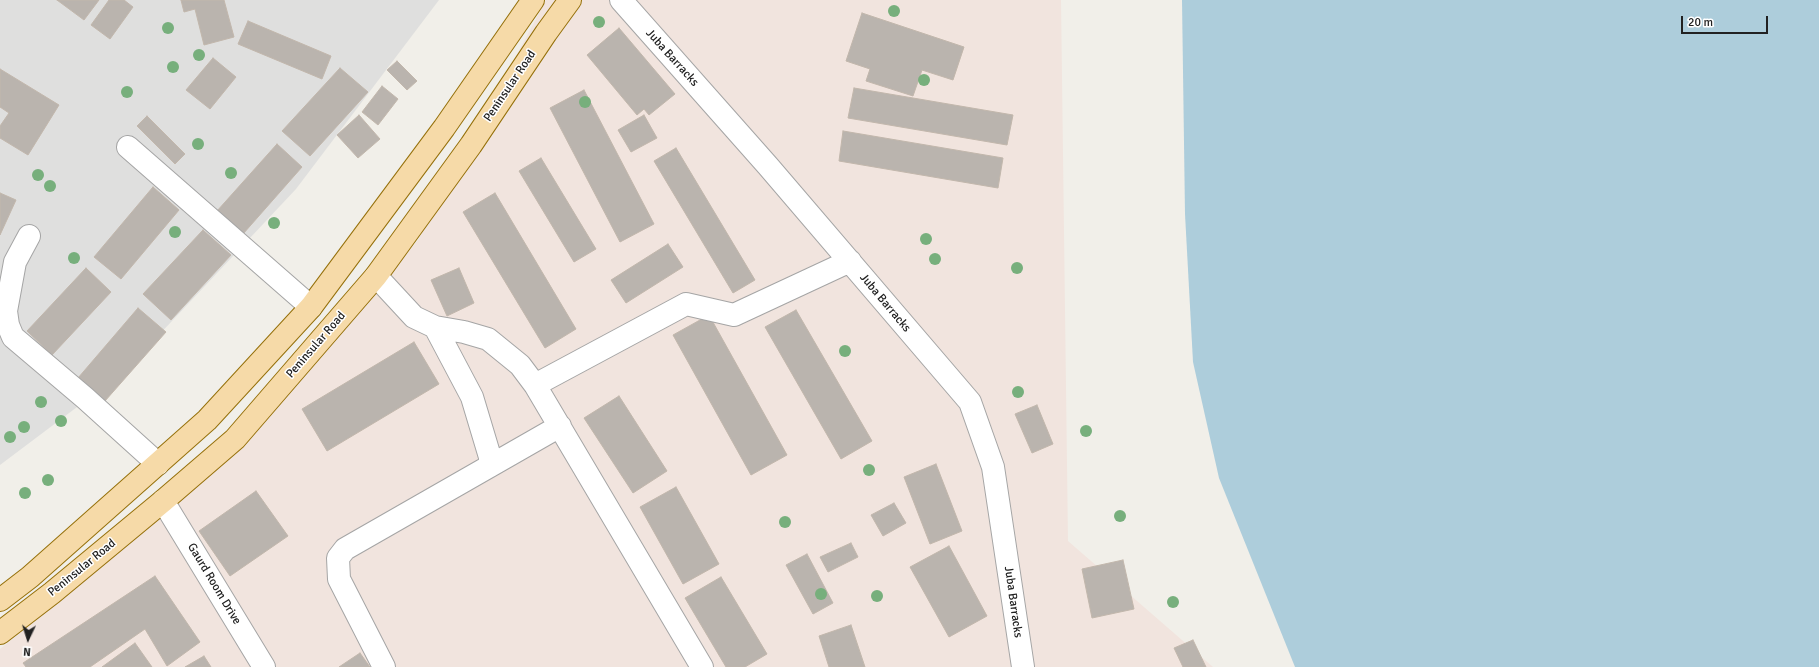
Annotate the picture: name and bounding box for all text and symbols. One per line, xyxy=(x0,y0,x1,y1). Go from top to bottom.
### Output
scale bar xyxy=(1683,8,1770,34)
text: 20 m xyxy=(1688,15,1713,30)
street label: Juba Barracks xyxy=(643,26,701,90)
street label: Peninsular Road xyxy=(481,48,539,124)
street label: Juba Barracks xyxy=(856,271,914,335)
street label: Peninsular Road xyxy=(283,309,349,381)
street label: Peninsular Road xyxy=(45,536,119,600)
street label: Gaurd Room Drive xyxy=(184,541,244,627)
street label: Juba Barracks xyxy=(1001,565,1025,639)
north arrow xyxy=(8,619,48,659)
text: N xyxy=(23,645,31,658)

